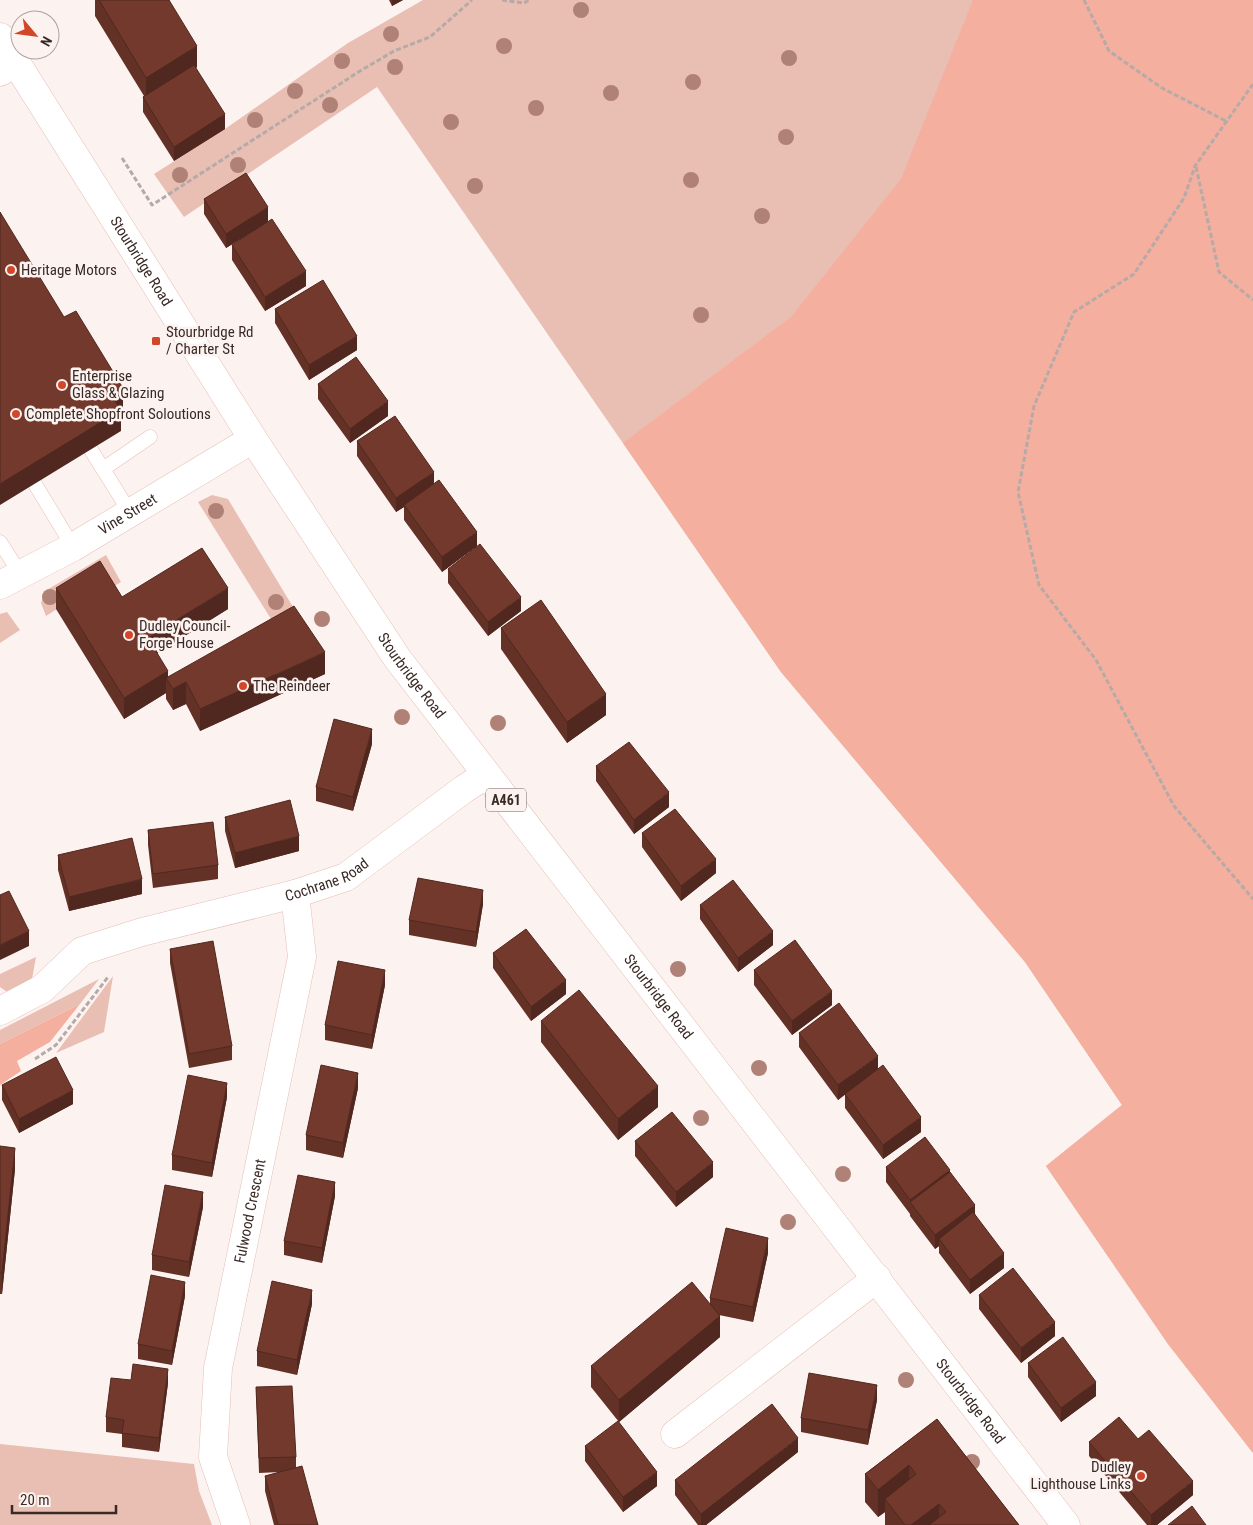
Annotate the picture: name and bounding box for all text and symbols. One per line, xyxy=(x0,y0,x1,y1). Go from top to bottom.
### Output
north arrow xyxy=(10,10,60,60)
text: N xyxy=(37,34,55,49)
street label: Stourbridge Road xyxy=(106,213,176,309)
place label: Heritage Motors xyxy=(21,261,117,279)
marker: Heritage Motors xyxy=(5,264,17,276)
place label: Stourbridge Rd / Charter St xyxy=(166,323,254,358)
marker: Stourbridge Rd / Charter St xyxy=(150,335,162,347)
place label: Enterprise Glass & Glazing xyxy=(72,367,164,402)
marker: Enterprise Glass & Glazing xyxy=(56,379,68,391)
place label: Complete Shopfront Soloutions xyxy=(26,405,211,423)
marker: Complete Shopfront Soloutions xyxy=(10,408,22,420)
street label: Vine Street xyxy=(95,490,160,539)
place label: Dudley Council- Forge House xyxy=(139,617,231,652)
marker: Dudley Council- Forge House xyxy=(123,629,135,641)
street label: Stourbridge Road xyxy=(374,629,449,722)
place label: The Reindeer xyxy=(253,677,331,695)
marker: The Reindeer xyxy=(237,680,249,692)
road number: A461 xyxy=(486,788,526,812)
street label: Cochrane Road xyxy=(283,854,372,905)
street label: Stourbridge Road xyxy=(620,951,697,1043)
street label: Fulwood Crescent xyxy=(231,1157,269,1265)
street label: Stourbridge Road xyxy=(932,1355,1009,1447)
place label: Dudley Lighthouse Links xyxy=(1031,1458,1131,1493)
marker: Dudley Lighthouse Links xyxy=(1135,1470,1147,1482)
scale bar xyxy=(12,1482,116,1514)
text: 20 m xyxy=(20,1491,50,1509)

